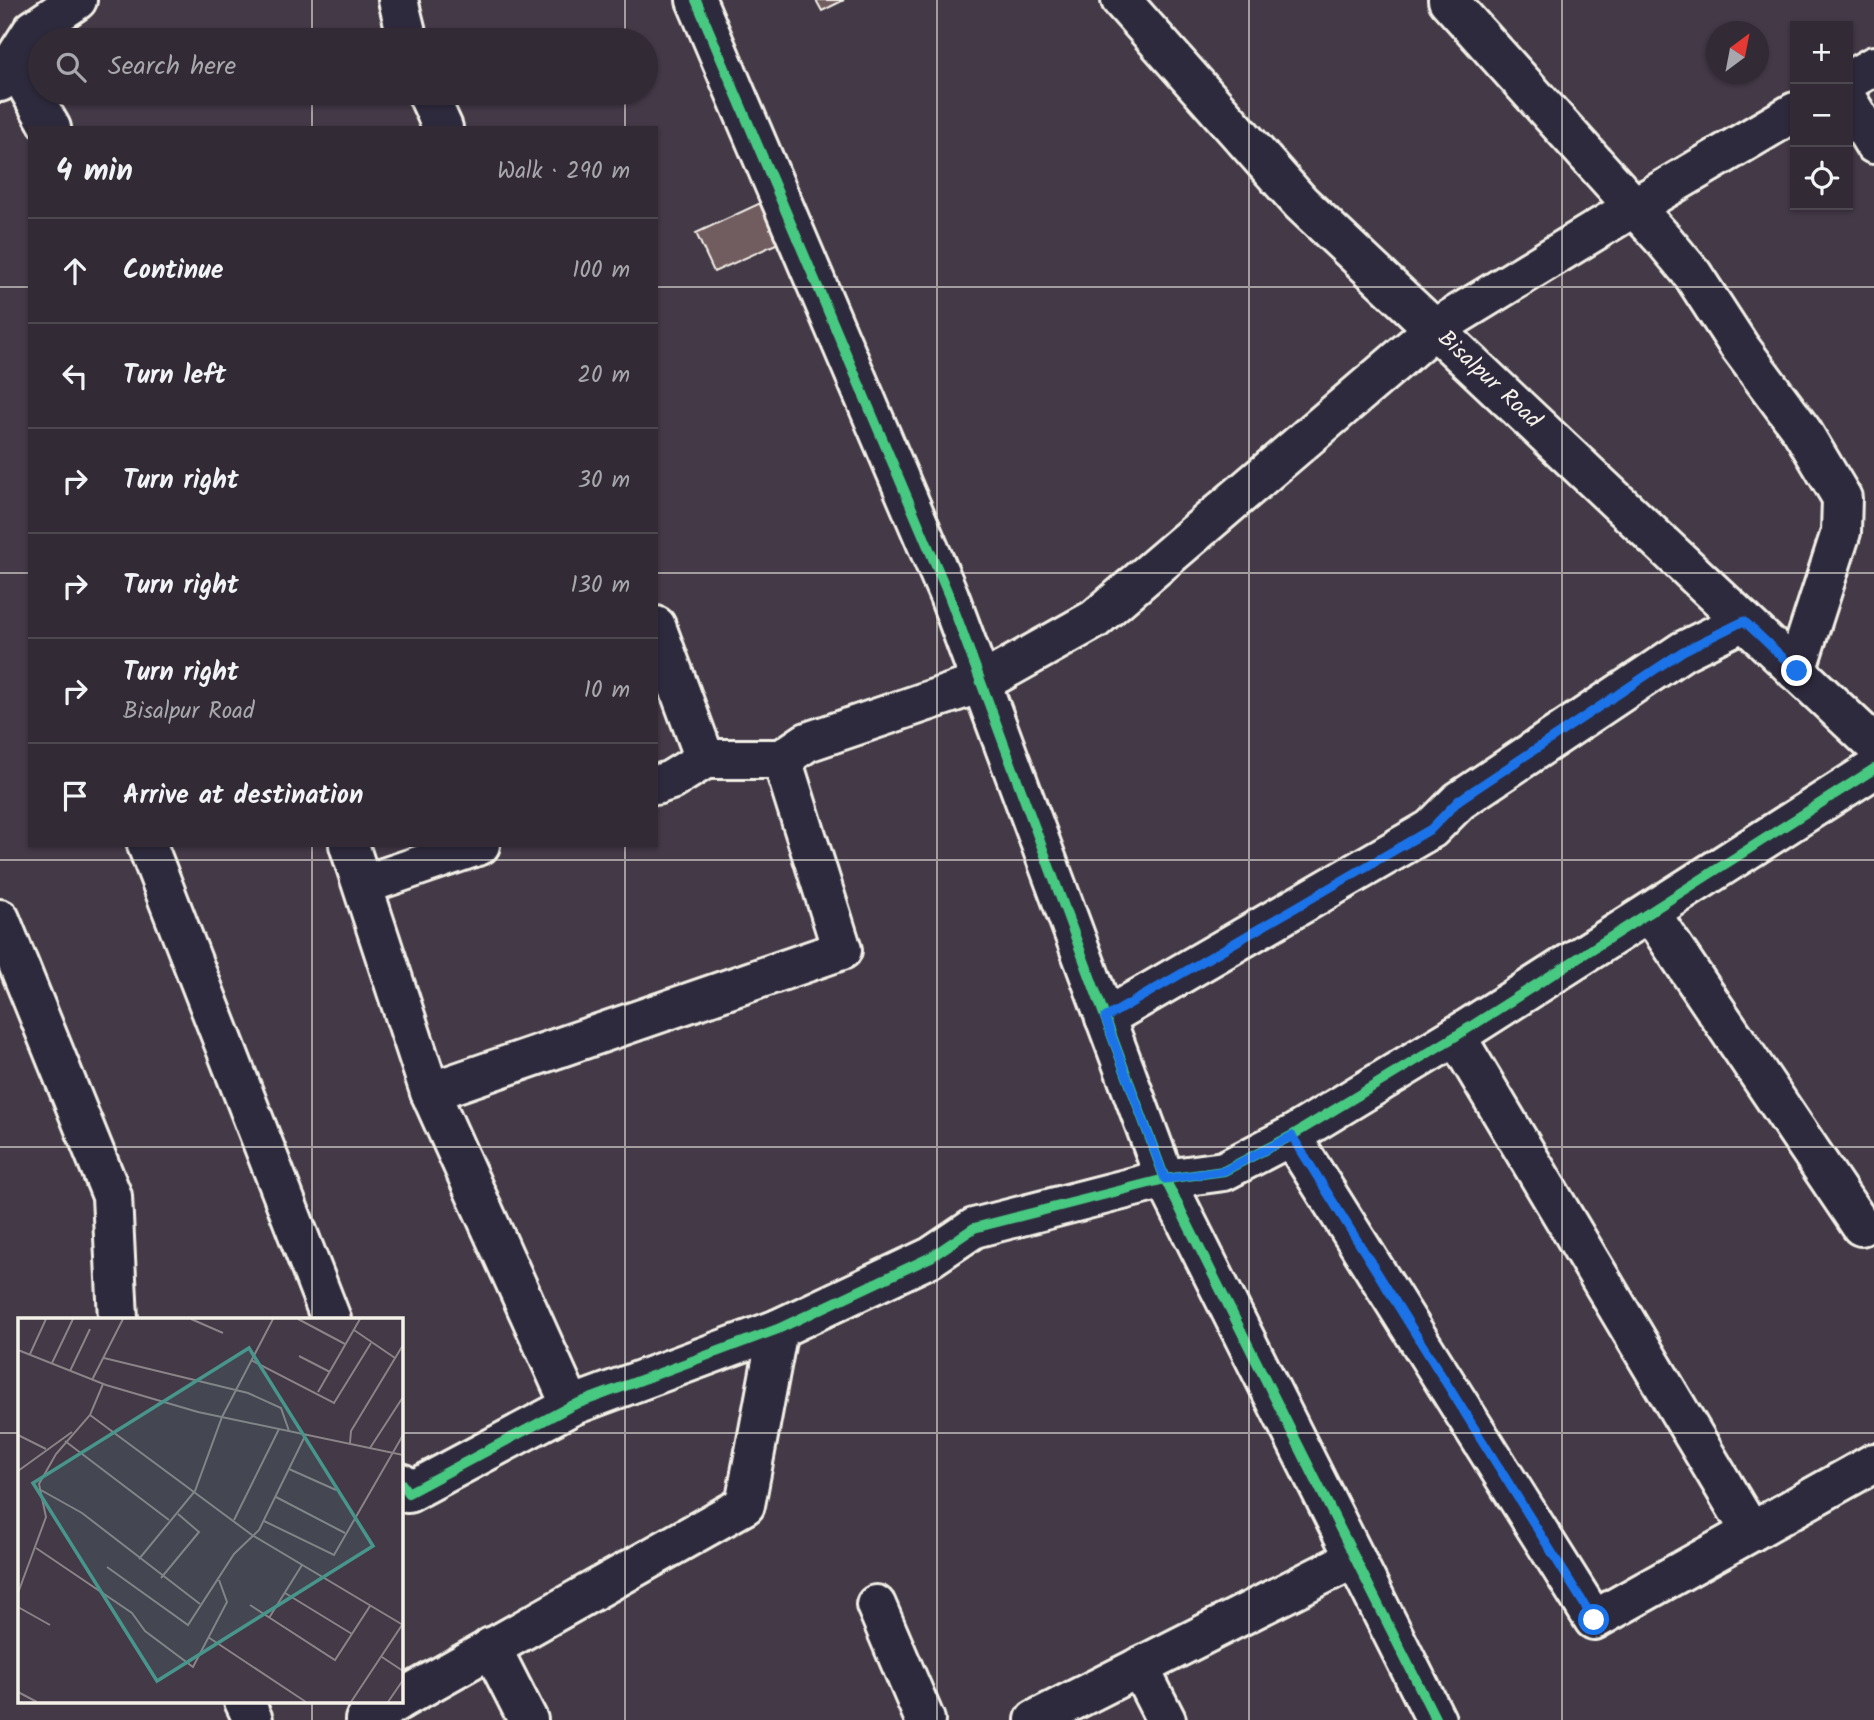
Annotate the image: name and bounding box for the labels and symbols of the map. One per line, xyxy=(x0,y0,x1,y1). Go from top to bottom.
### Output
north arrow xyxy=(1706,21,1769,84)
street label: Bisalpur Road xyxy=(1429,322,1550,438)
route end xyxy=(1781,655,1812,686)
inset map xyxy=(18,1318,402,1702)
route start xyxy=(1578,1604,1609,1635)

